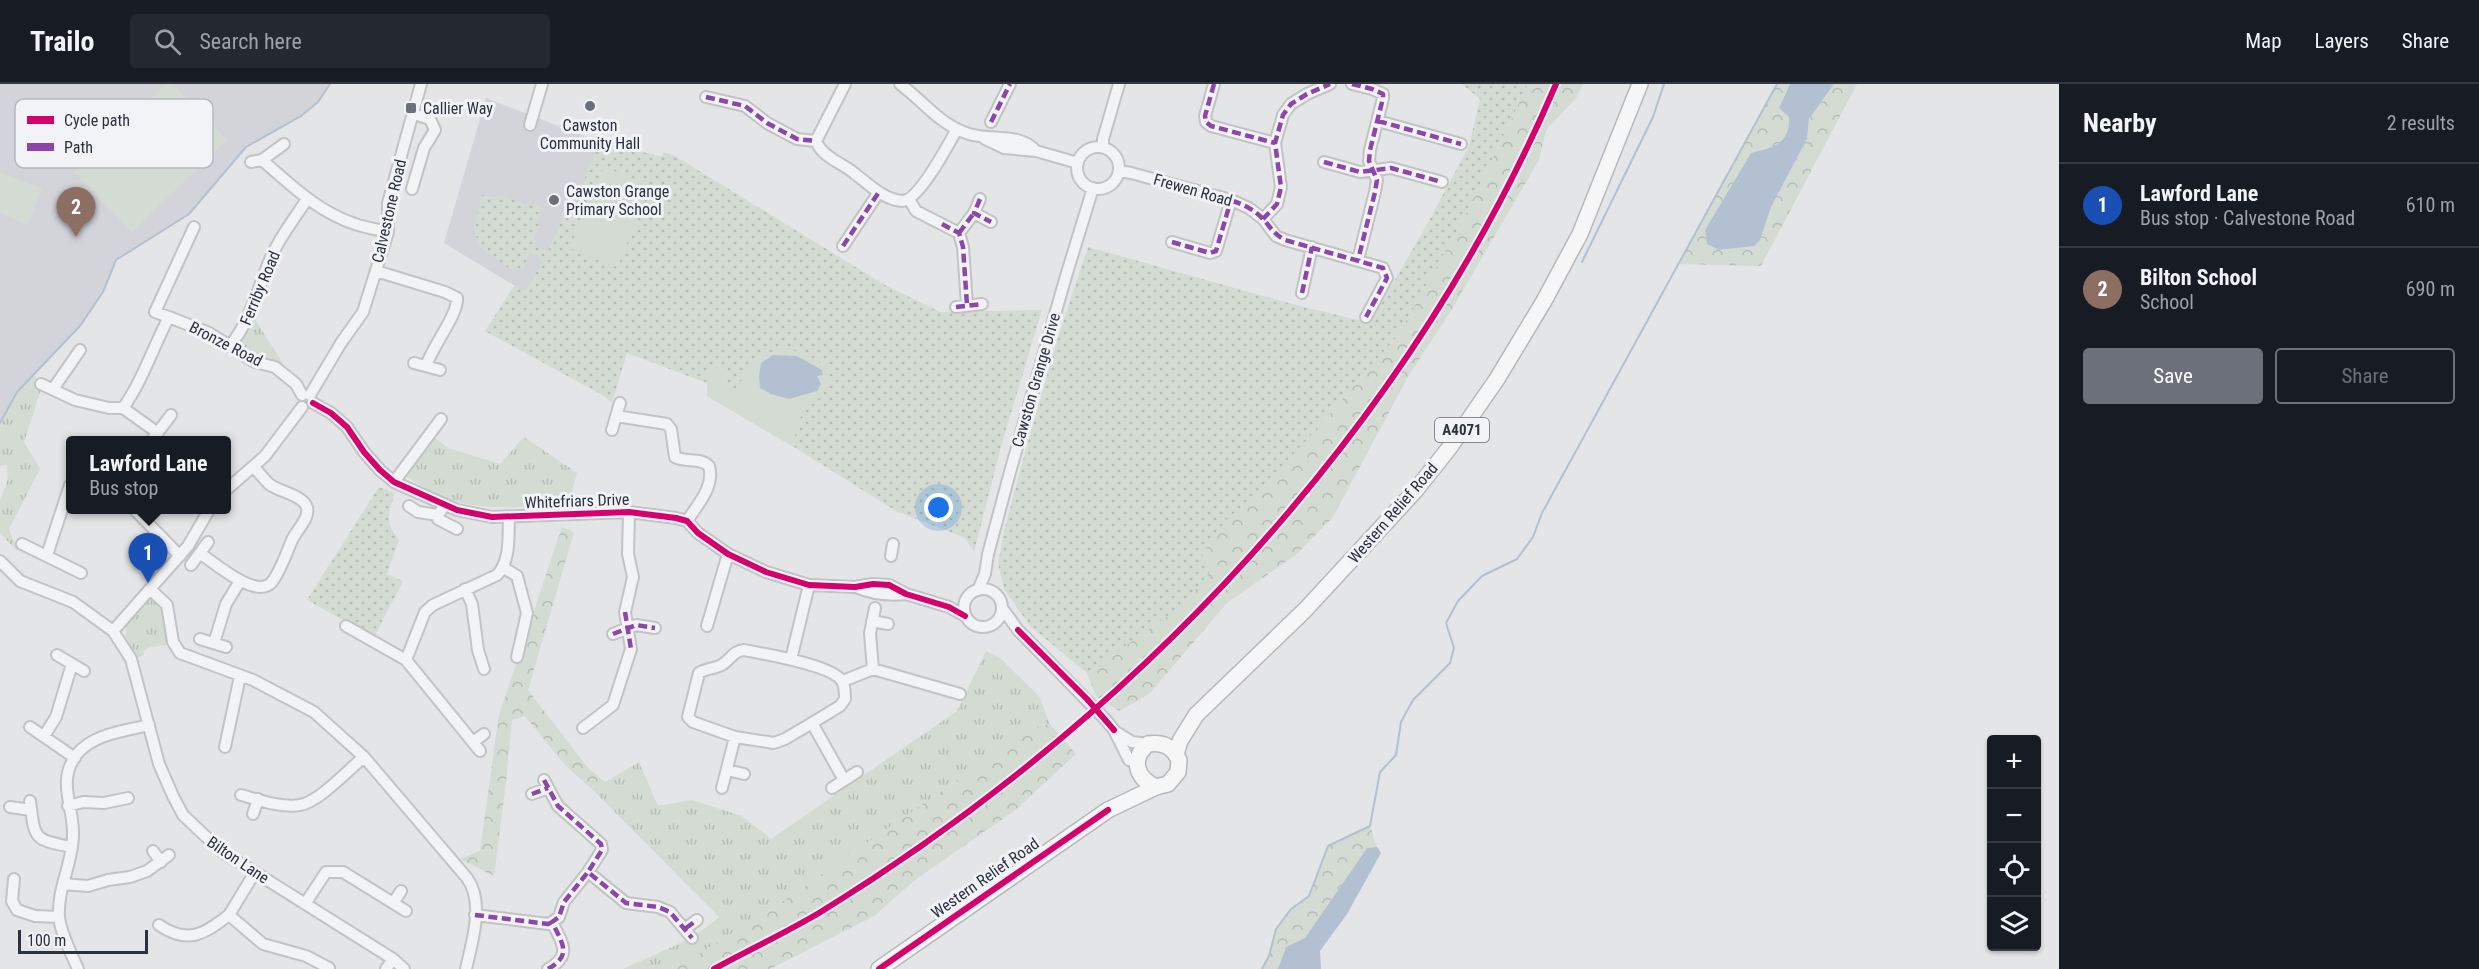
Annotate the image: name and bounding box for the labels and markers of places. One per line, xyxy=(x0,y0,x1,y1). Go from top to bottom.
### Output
place label: Callier Way xyxy=(423,99,493,118)
marker: Cawston Community Hall xyxy=(583,99,597,113)
marker: Callier Way xyxy=(404,101,418,115)
place label: Cawston Community Hall xyxy=(540,116,640,153)
place label: Cawston Grange Primary School xyxy=(566,182,669,219)
pin: 2 xyxy=(56,188,96,237)
marker: Cawston Grange Primary School xyxy=(547,193,561,207)
pin: 1 xyxy=(128,534,168,583)

